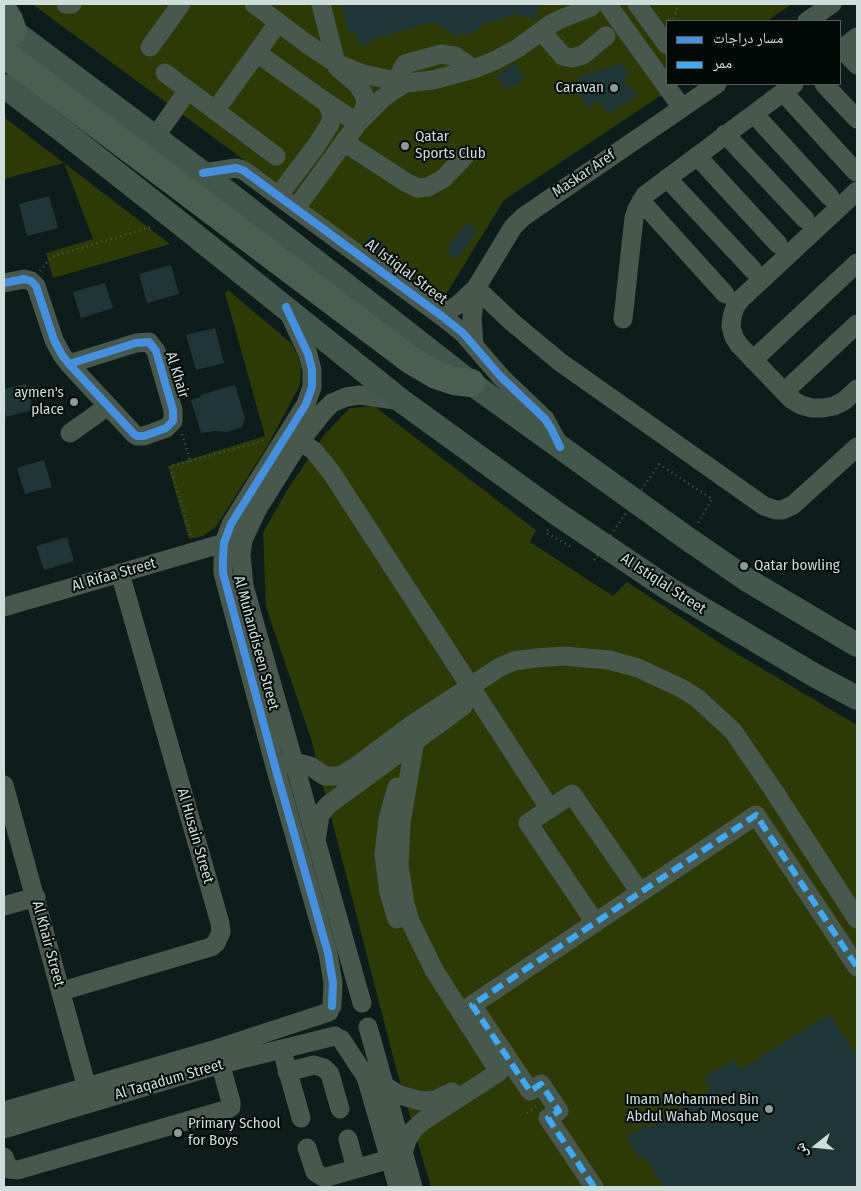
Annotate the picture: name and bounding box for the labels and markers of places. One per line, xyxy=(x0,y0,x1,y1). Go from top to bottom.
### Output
place label: Caravan xyxy=(556,79,604,97)
marker: Caravan xyxy=(608,82,620,94)
place label: Qatar Sports Club xyxy=(415,128,486,163)
marker: Qatar Sports Club xyxy=(399,140,411,152)
place label: aymen's place xyxy=(14,384,64,419)
marker: aymen's place xyxy=(68,396,80,408)
place label: Qatar bowling xyxy=(754,557,840,575)
marker: Qatar bowling xyxy=(738,560,750,572)
place label: Imam Mohammed Bin Abdul Wahab Mosque xyxy=(625,1091,759,1126)
marker: Imam Mohammed Bin Abdul Wahab Mosque xyxy=(763,1103,775,1115)
place label: Primary School for Boys xyxy=(188,1115,280,1150)
marker: Primary School for Boys xyxy=(172,1127,184,1139)

